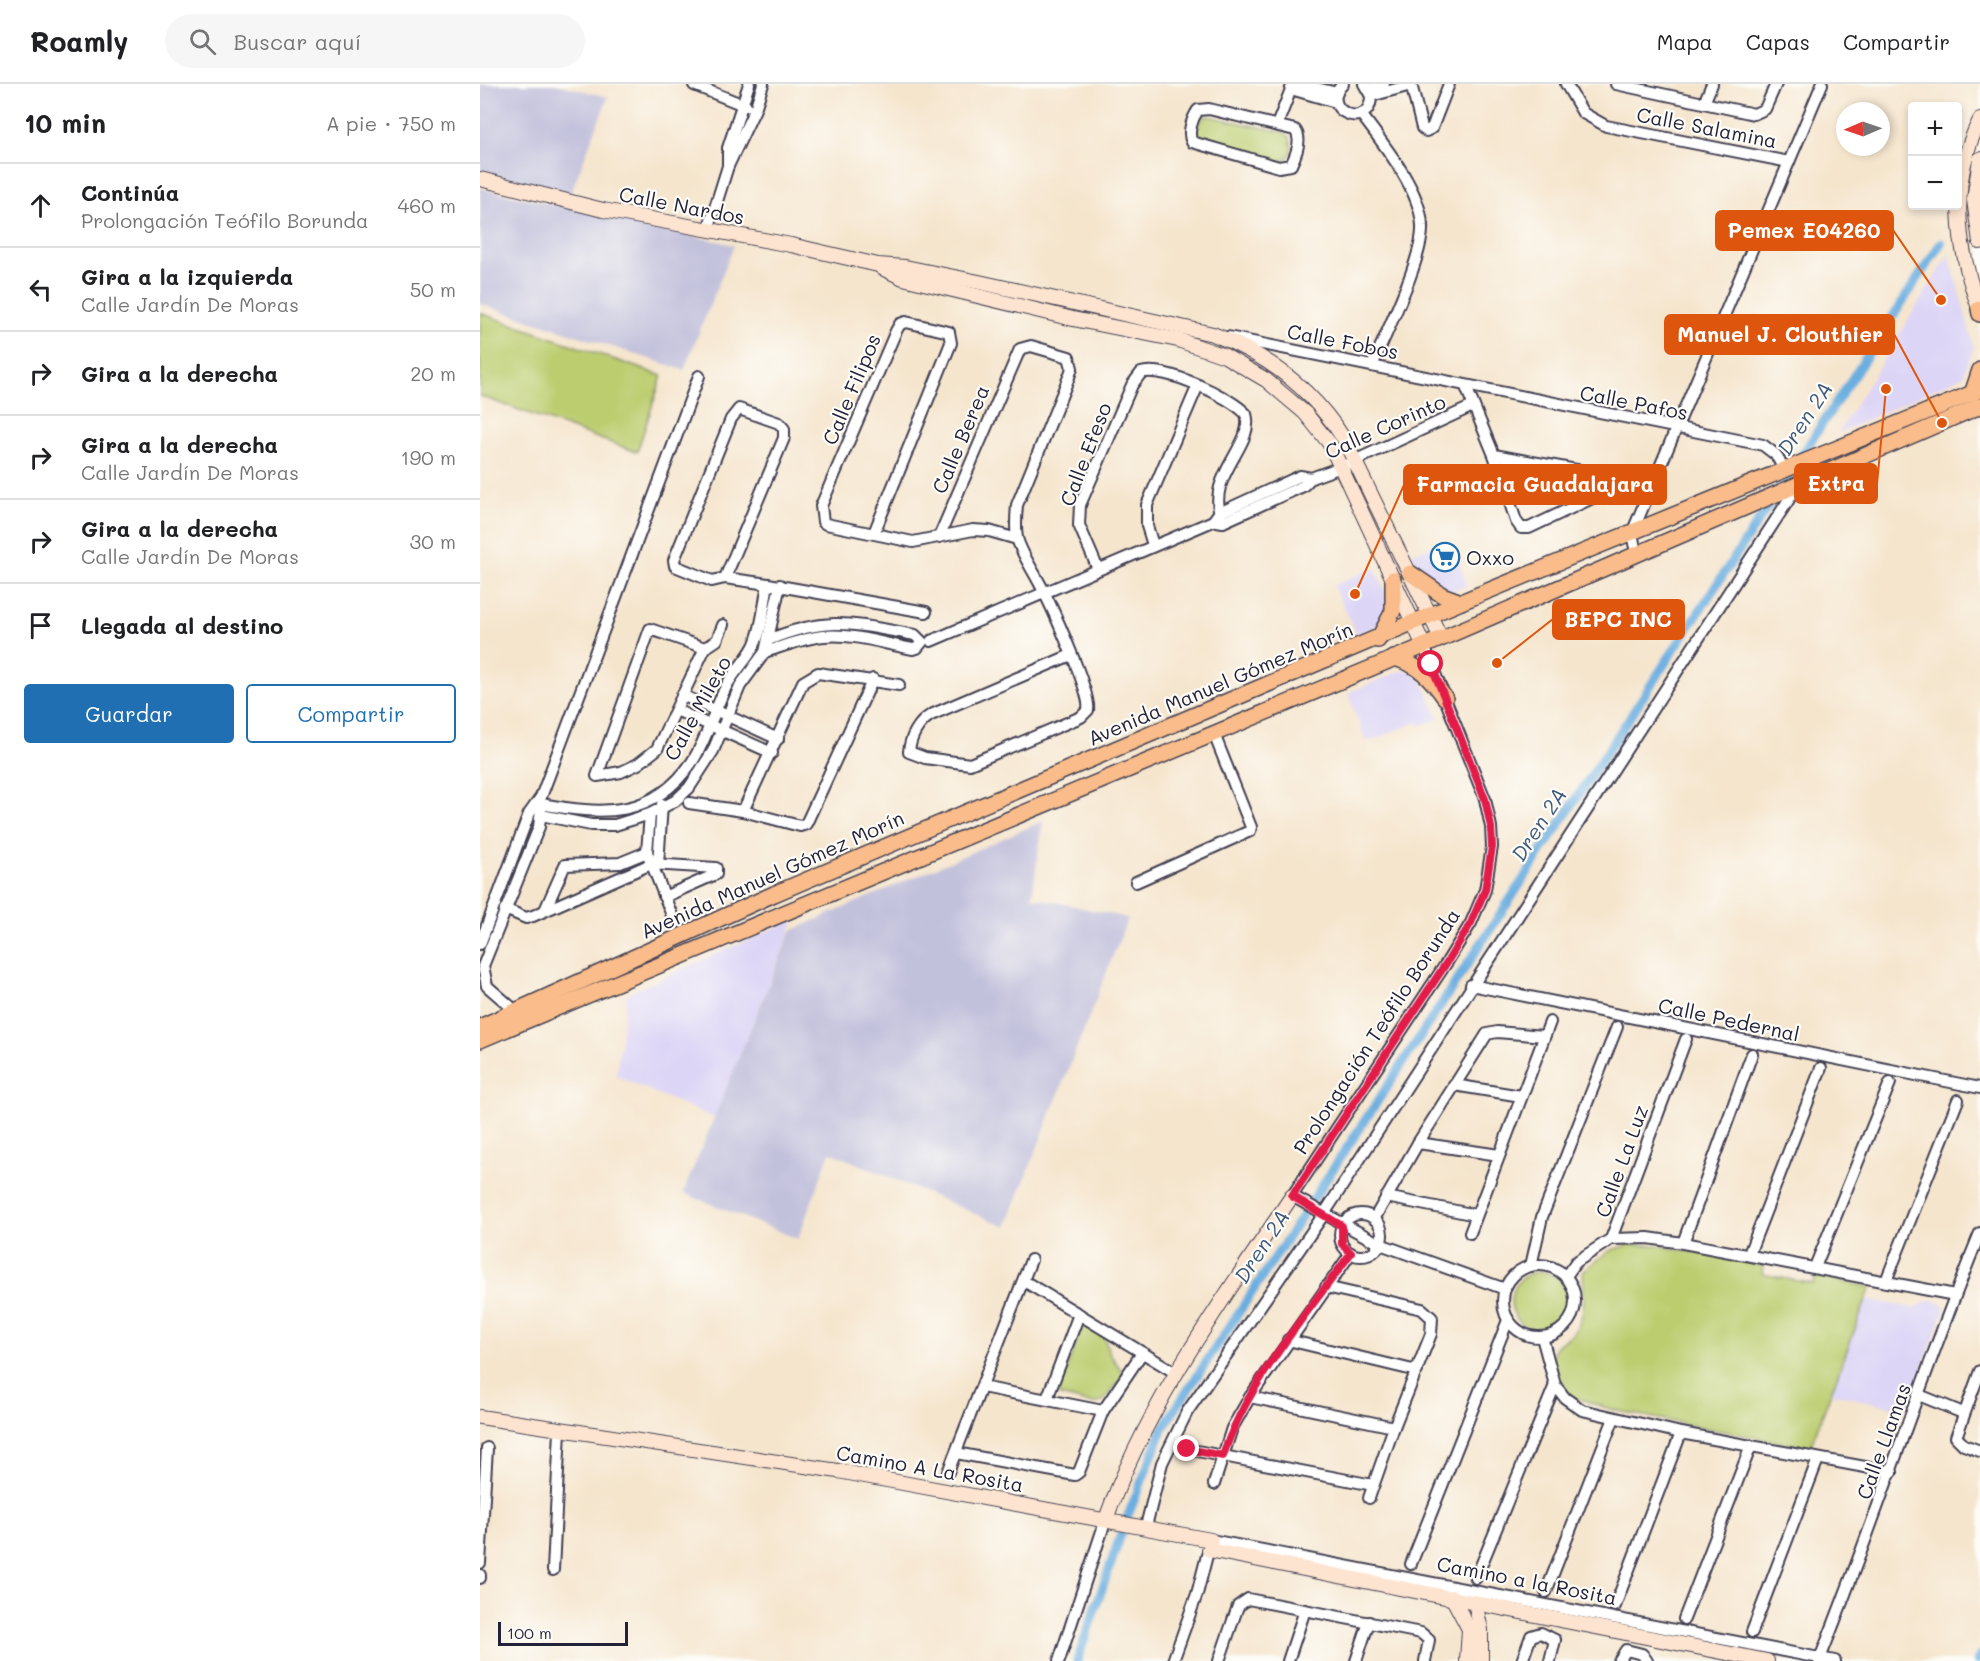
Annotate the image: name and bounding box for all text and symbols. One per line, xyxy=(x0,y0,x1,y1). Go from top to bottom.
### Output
search box xyxy=(165,14,585,68)
text: Roamly xyxy=(30,23,129,59)
icon: search xyxy=(186,25,219,58)
text: Buscar aquí xyxy=(234,27,361,56)
text: Mapa xyxy=(1657,28,1713,55)
text: Capas xyxy=(1746,28,1810,55)
text: Compartir xyxy=(1843,28,1950,55)
street label: Calle Salamina xyxy=(1635,101,1779,153)
north arrow xyxy=(1836,102,1890,156)
map controls xyxy=(1908,102,1962,210)
button: + xyxy=(1908,102,1962,156)
text: 10 min xyxy=(24,106,106,140)
text: A pie · 750 m xyxy=(326,110,456,136)
button: − xyxy=(1908,156,1962,210)
text: Continúa xyxy=(81,178,179,207)
street label: Calle Nardos xyxy=(617,180,747,230)
icon: ahead xyxy=(24,189,57,222)
text: 460 m xyxy=(398,192,456,218)
text: Prolongación Teófilo Borunda xyxy=(81,207,368,233)
callout: Pemex E04260 xyxy=(1716,211,1893,250)
text: Pemex E04260 xyxy=(1728,216,1880,243)
text: Gira a la izquierda xyxy=(81,262,293,291)
icon: left xyxy=(24,273,57,306)
text: 50 m xyxy=(410,276,456,302)
text: Calle Jardín De Moras xyxy=(81,291,299,317)
callout: Manuel J. Clouthier xyxy=(1665,315,1894,354)
street label: Calle Fobos xyxy=(1285,317,1401,365)
text: Manuel J. Clouthier xyxy=(1677,320,1883,347)
street label: Calle Filipos xyxy=(816,330,886,448)
icon: right xyxy=(24,357,57,390)
text: Gira a la derecha xyxy=(81,359,278,388)
text: 20 m xyxy=(410,360,456,386)
water label: Dren 2A xyxy=(1770,376,1838,460)
street label: Calle Pafos xyxy=(1578,379,1690,425)
street label: Calle Berea xyxy=(926,381,994,497)
street label: Calle Corinto xyxy=(1321,388,1450,464)
street label: Calle Efeso xyxy=(1053,398,1117,509)
text: Gira a la derecha xyxy=(81,430,278,459)
icon: right xyxy=(24,441,57,474)
text: 190 m xyxy=(401,444,456,470)
text: Calle Jardín De Moras xyxy=(81,459,299,485)
callout: Extra xyxy=(1795,464,1877,503)
callout: Farmacia Guadalajara xyxy=(1404,465,1666,504)
text: Extra xyxy=(1807,469,1865,496)
text: Farmacia Guadalajara xyxy=(1416,470,1654,497)
text: Gira a la derecha xyxy=(81,514,278,543)
icon: right xyxy=(24,525,57,558)
text: 30 m xyxy=(410,528,456,554)
supermarket icon: Oxxo xyxy=(1429,541,1461,573)
text: Calle Jardín De Moras xyxy=(81,543,299,569)
place label: Oxxo xyxy=(1466,544,1514,570)
callout: BEPC INC xyxy=(1553,600,1684,639)
text: BEPC INC xyxy=(1564,605,1672,632)
icon: arrive xyxy=(24,609,57,642)
text: Llegada al destino xyxy=(81,611,283,640)
street label: Avenida Manuel Gómez Morín xyxy=(1084,615,1356,751)
route start xyxy=(1417,650,1443,676)
street label: Calle Mileto xyxy=(658,651,736,765)
button: Guardar xyxy=(24,684,234,743)
button: Compartir xyxy=(246,684,456,743)
water label: Dren 2A xyxy=(1504,782,1572,866)
street label: Avenida Manuel Gómez Morín xyxy=(636,804,908,944)
street label: Prolongación Teófilo Borunda xyxy=(1287,903,1465,1159)
street label: Calle Pedernal xyxy=(1656,991,1802,1047)
street label: Calle La Luz xyxy=(1589,1101,1653,1221)
water label: Dren 2A xyxy=(1227,1204,1295,1288)
street label: Calle Llamas xyxy=(1850,1379,1916,1503)
route end xyxy=(1173,1435,1199,1461)
street label: Camino A La Rosita xyxy=(834,1439,1026,1497)
street label: Camino a la Rosita xyxy=(1435,1550,1619,1610)
scale bar xyxy=(498,1619,628,1646)
text: 100 m xyxy=(507,1622,552,1643)

